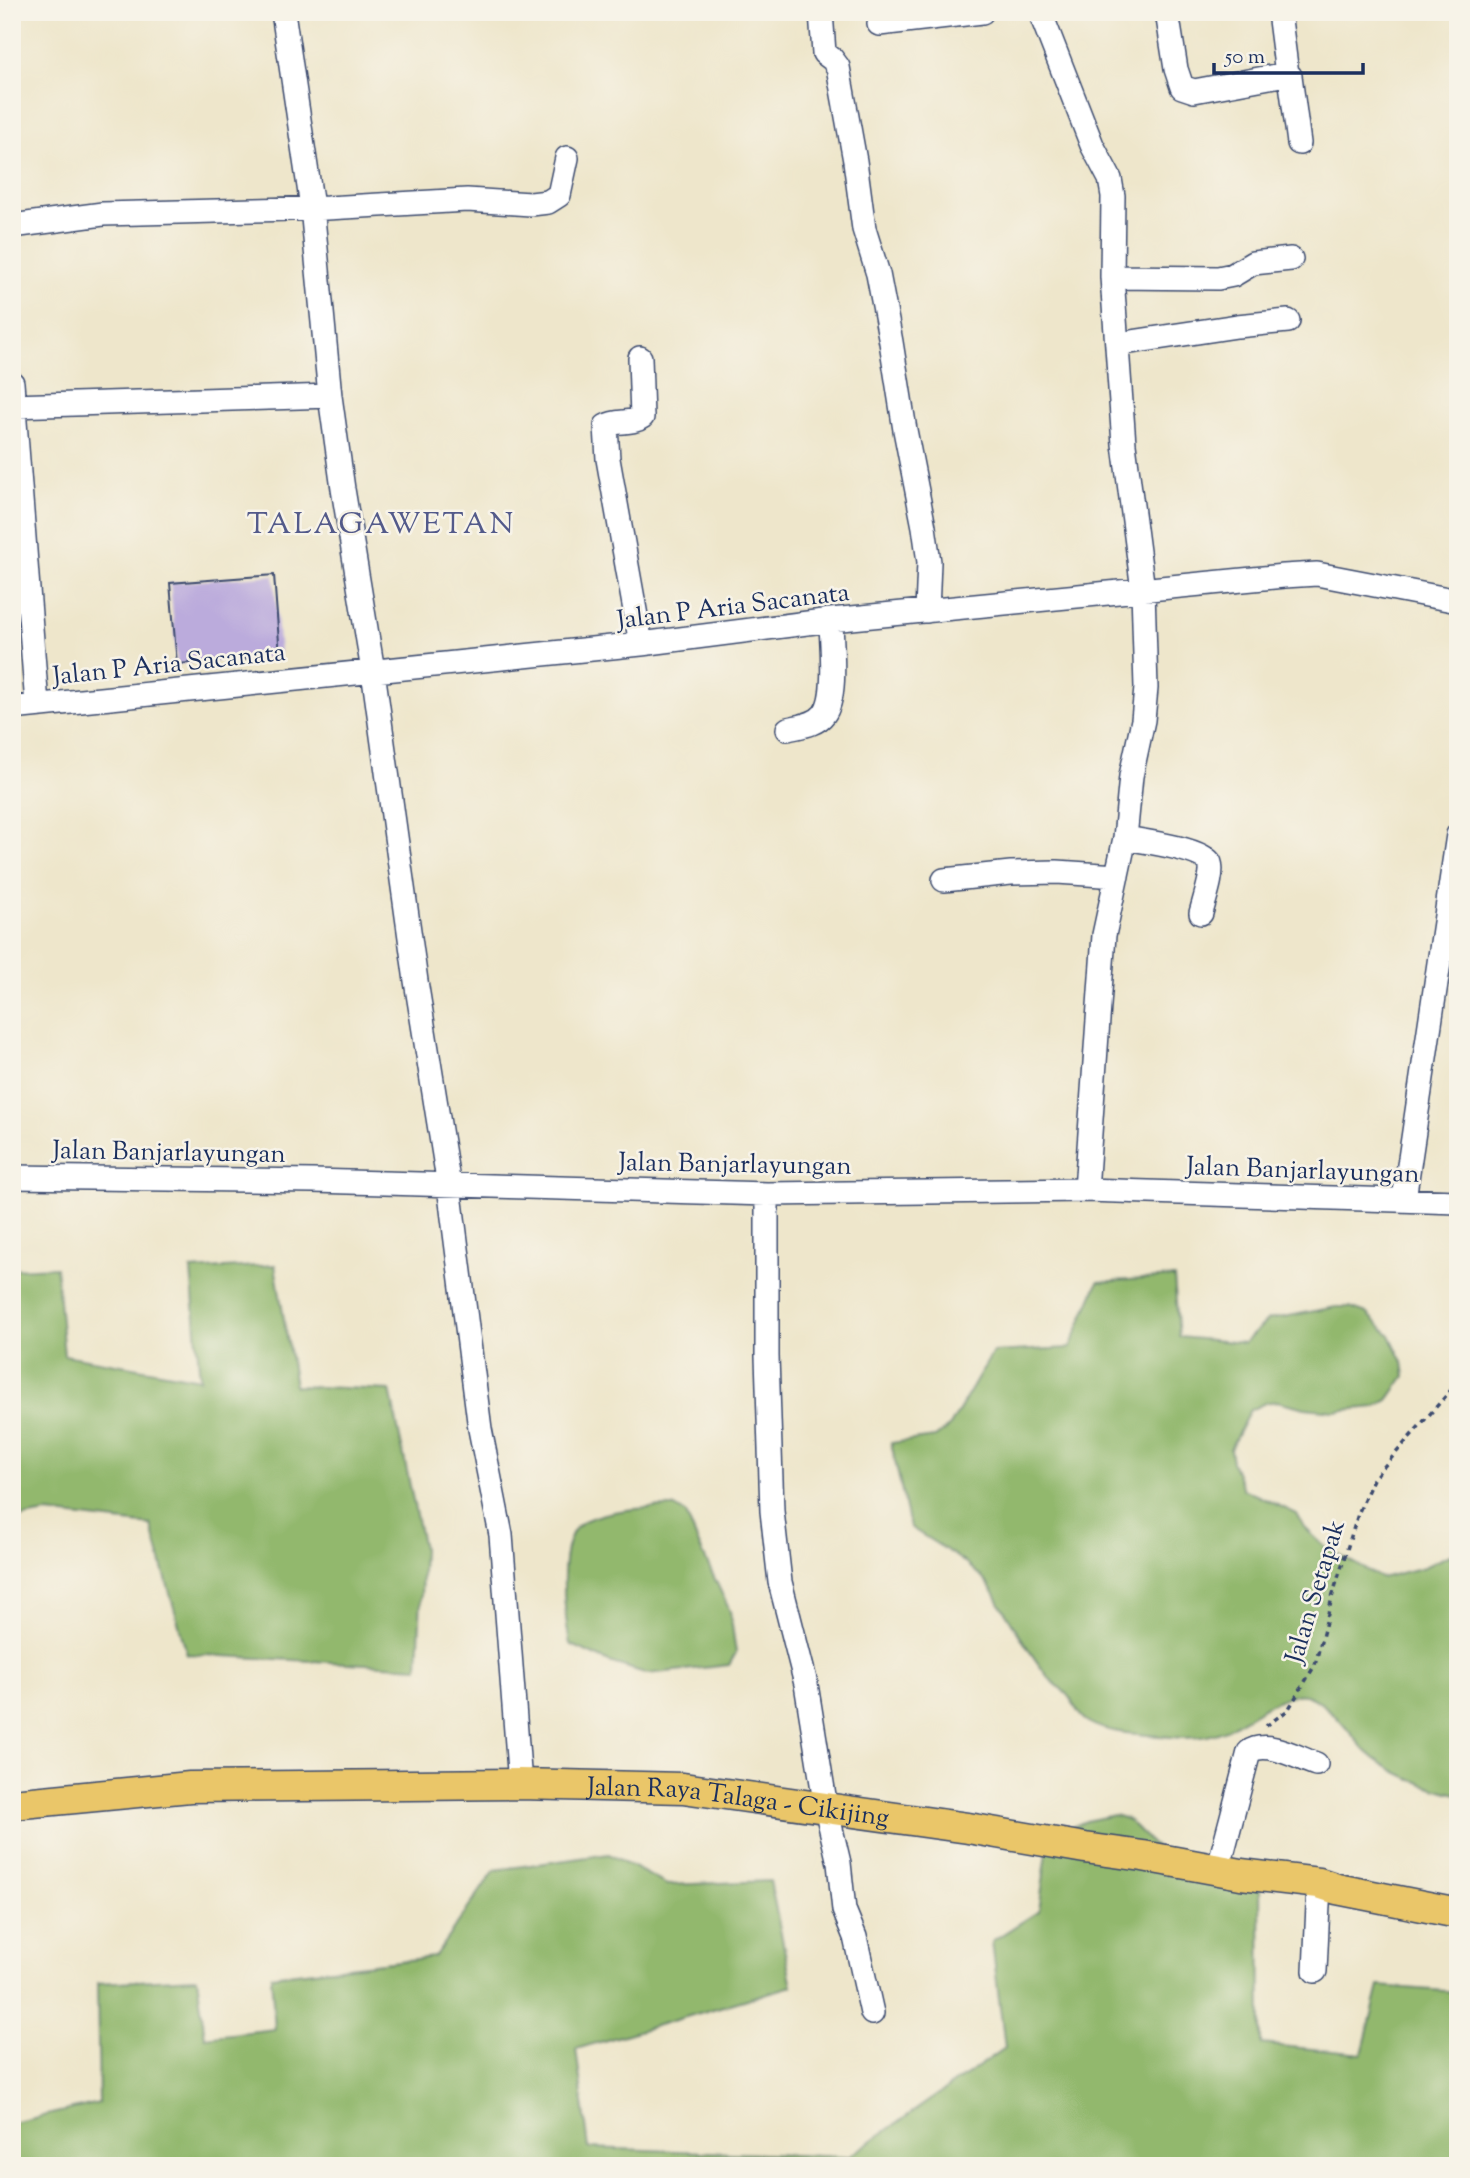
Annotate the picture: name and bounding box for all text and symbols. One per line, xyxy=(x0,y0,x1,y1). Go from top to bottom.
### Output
scale bar xyxy=(1214,32,1363,76)
text: 50 m xyxy=(1224,43,1265,73)
district label: TALAGAWETAN xyxy=(247,504,515,547)
street label: Jalan P Aria Sacanata xyxy=(613,575,852,640)
street label: Jalan P Aria Sacanata xyxy=(49,635,288,696)
street label: Jalan Banjarlayungan xyxy=(50,1133,286,1174)
street label: Jalan Banjarlayungan xyxy=(616,1145,852,1186)
street label: Jalan Banjarlayungan xyxy=(1184,1149,1420,1194)
street label: Jalan Setapak xyxy=(1276,1515,1356,1670)
street label: Jalan Raya Talaga - Cikijing xyxy=(585,1770,891,1838)

